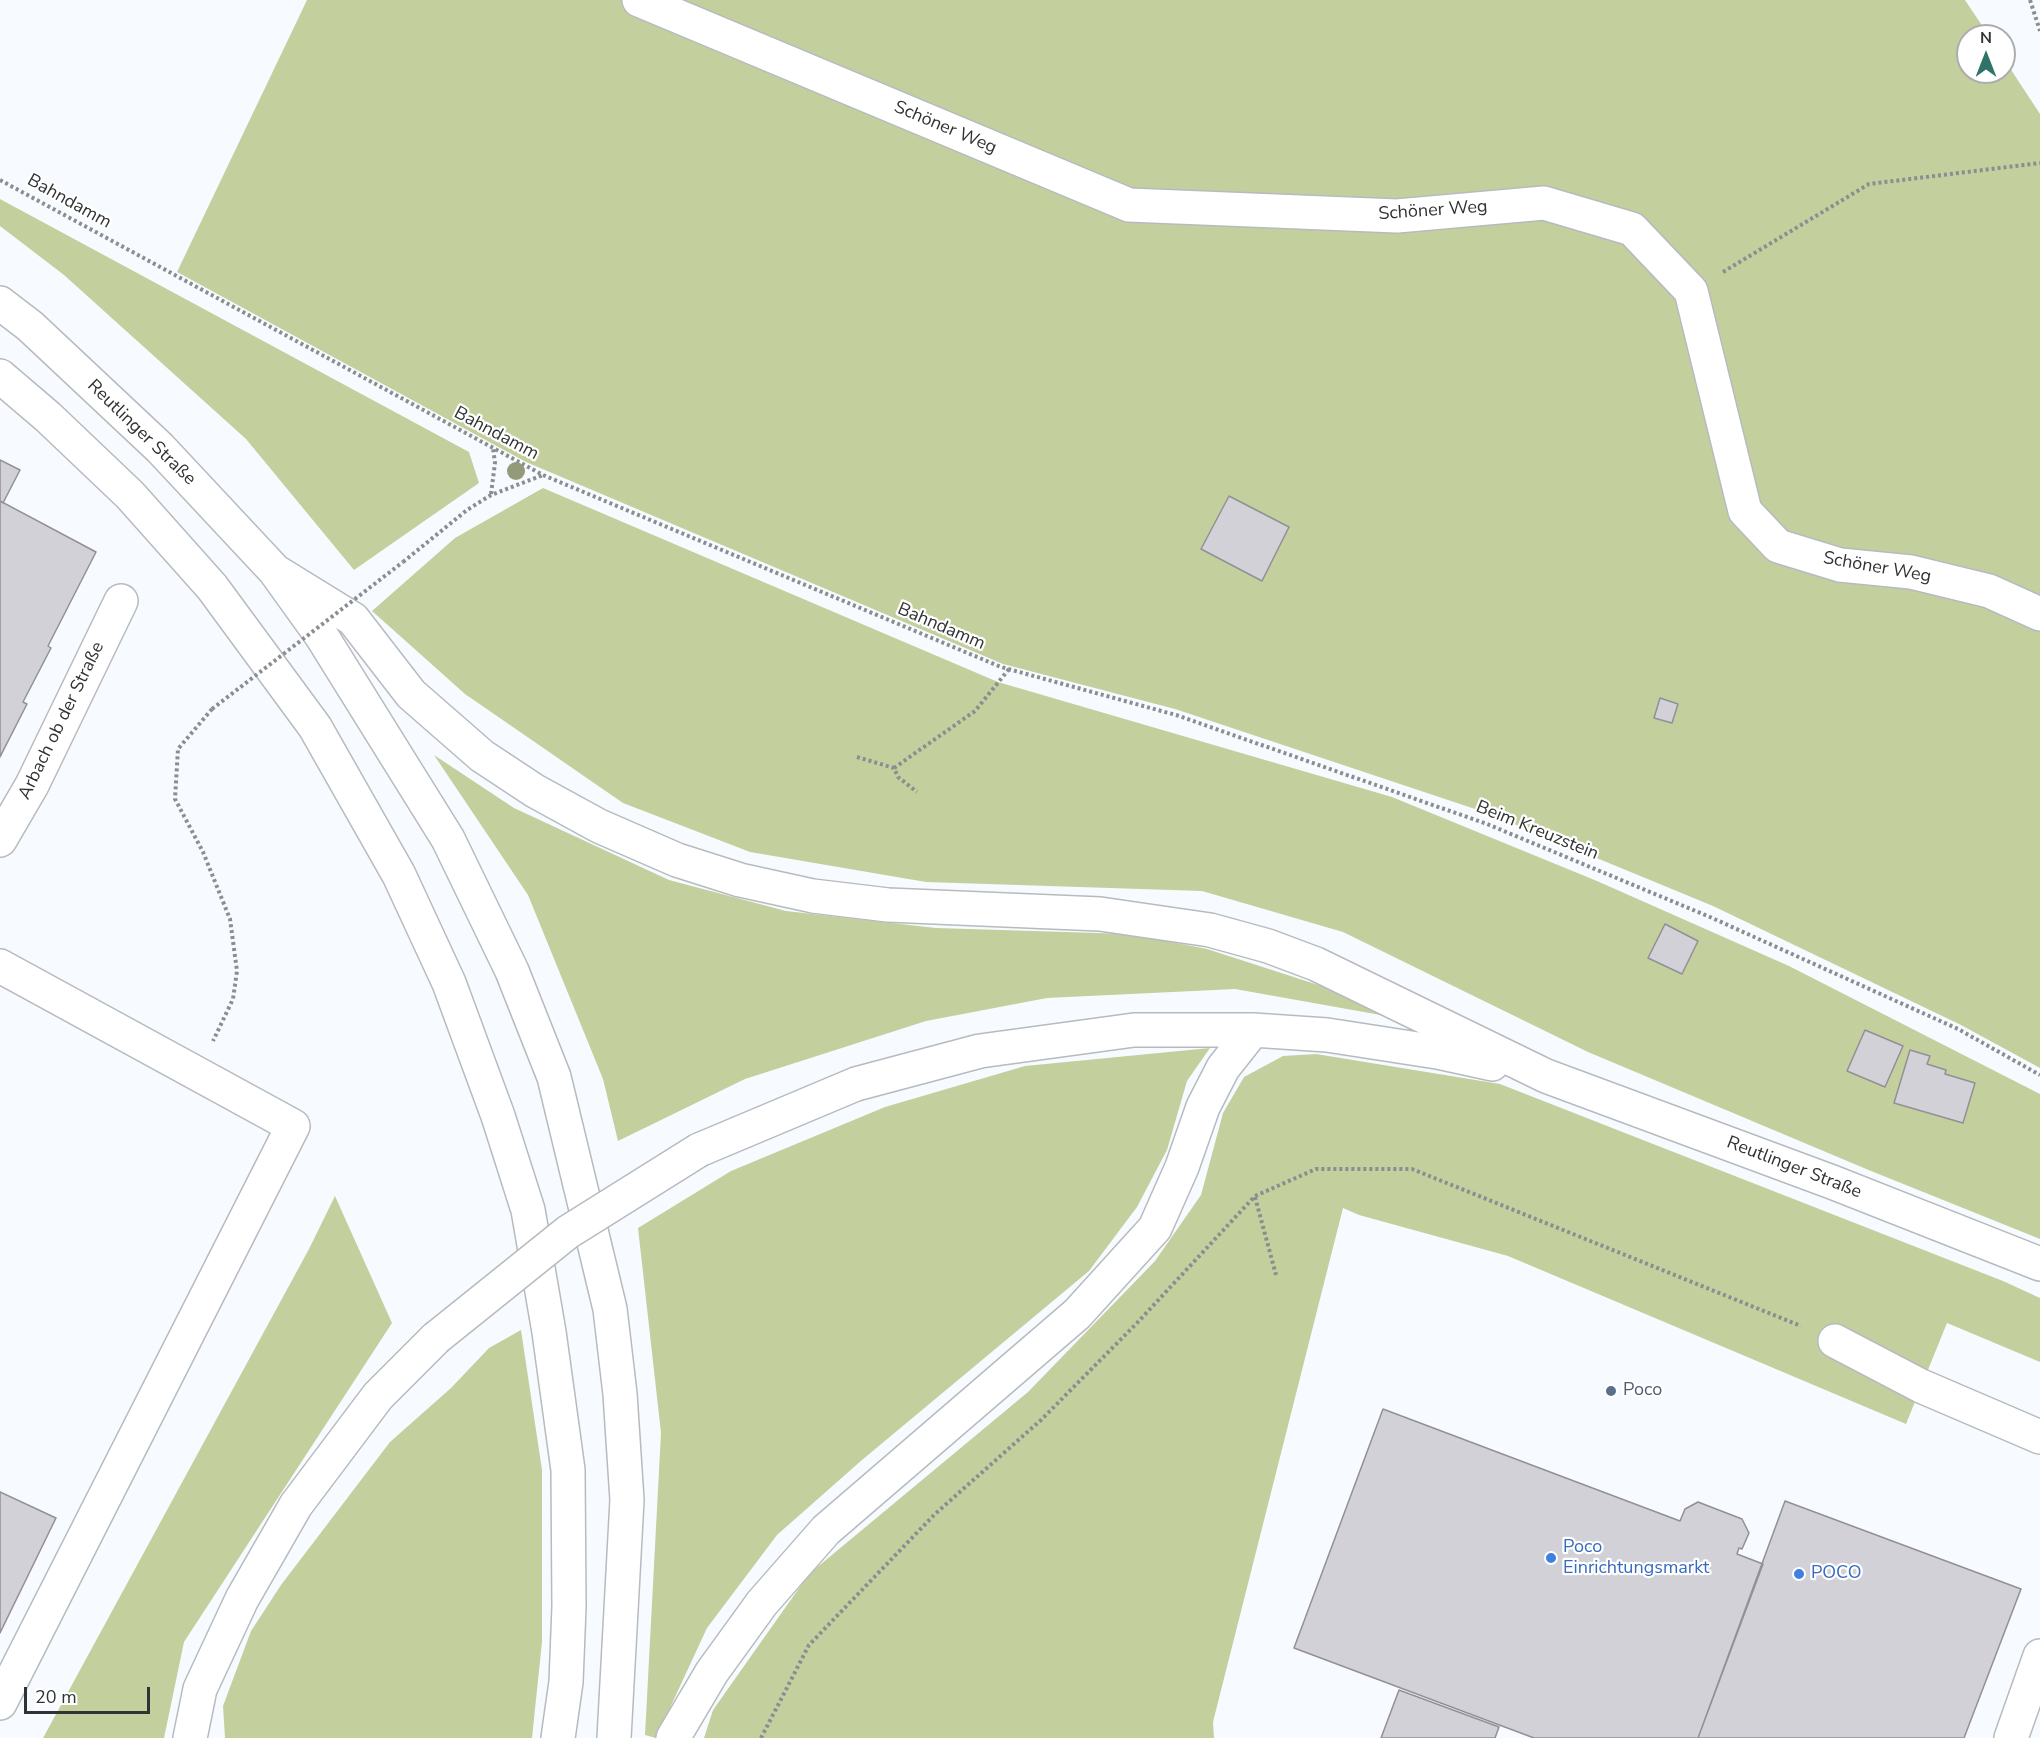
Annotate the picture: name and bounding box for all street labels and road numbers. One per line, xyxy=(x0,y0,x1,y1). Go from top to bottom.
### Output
street label: Schöner Weg xyxy=(890,97,1000,159)
street label: Bahndamm xyxy=(23,170,115,234)
street label: Schöner Weg xyxy=(1378,196,1488,226)
street label: Reutlinger Straße xyxy=(82,376,200,490)
street label: Bahndamm xyxy=(450,403,542,465)
street label: Schöner Weg xyxy=(1821,548,1933,588)
street label: Bahndamm xyxy=(894,599,988,655)
street label: Arbach ob der Straße xyxy=(14,639,110,803)
street label: Beim Kreuzstein xyxy=(1473,797,1601,865)
street label: Reutlinger Straße xyxy=(1724,1132,1864,1204)

